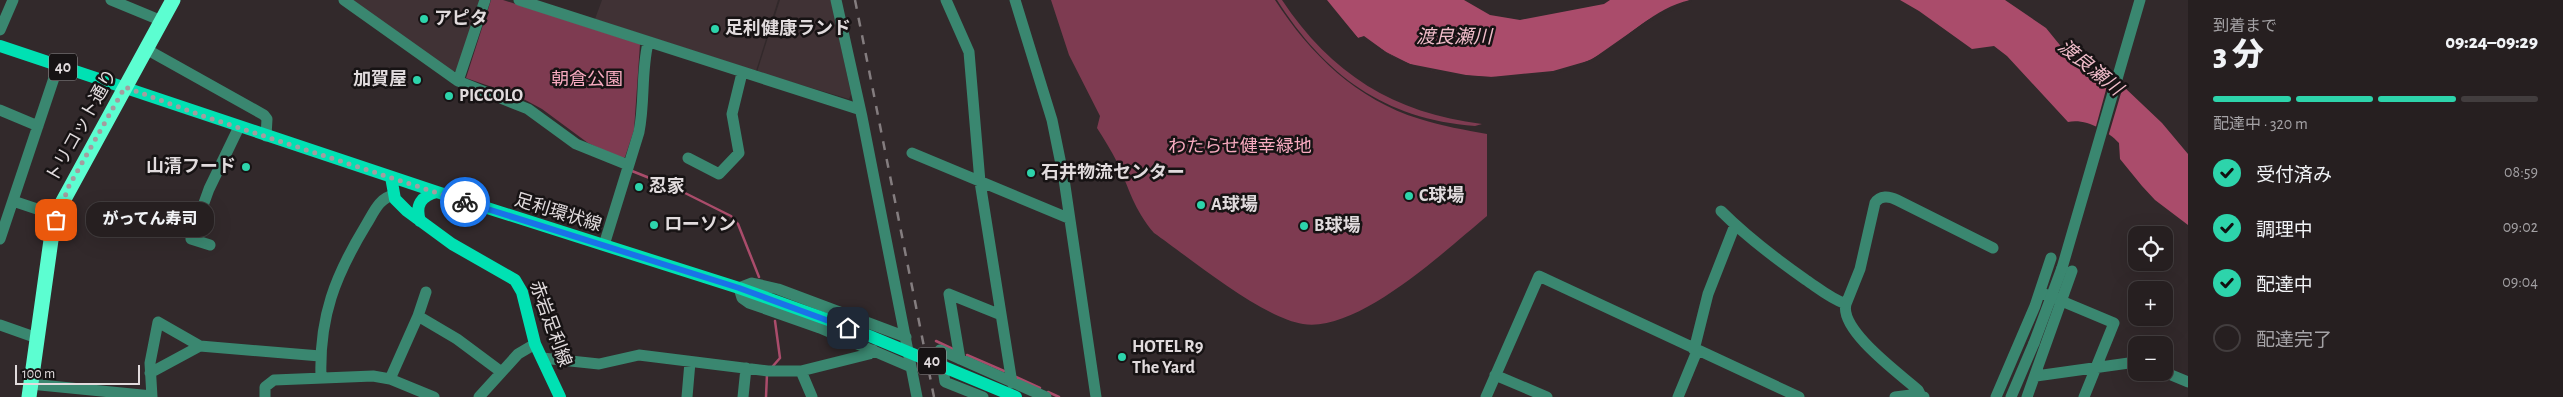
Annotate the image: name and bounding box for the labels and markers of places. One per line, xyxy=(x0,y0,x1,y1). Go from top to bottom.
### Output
place label: アピタ xyxy=(434,9,488,28)
marker: アピタ xyxy=(418,13,430,25)
place label: 足利健康ランド xyxy=(725,18,851,38)
marker: 足利健康ランド xyxy=(709,23,721,35)
place label: 加賀屋 xyxy=(353,70,407,89)
marker: 加賀屋 xyxy=(411,74,423,86)
place label: PICCOLO xyxy=(459,87,523,105)
marker: PICCOLO xyxy=(443,90,455,102)
place label: 山清フード xyxy=(146,157,236,176)
marker: 山清フード xyxy=(240,161,252,173)
place label: 石井物流センター xyxy=(1041,162,1185,182)
marker: 石井物流センター xyxy=(1025,167,1037,179)
place label: 忍家 xyxy=(649,177,685,196)
marker: 忍家 xyxy=(633,181,645,193)
place label: C球場 xyxy=(1419,186,1464,205)
marker: C球場 xyxy=(1403,190,1415,202)
place label: A球場 xyxy=(1211,195,1258,214)
pin xyxy=(35,199,77,241)
marker: A球場 xyxy=(1195,199,1207,211)
callout: がってん寿司 xyxy=(86,202,214,238)
place label: ローソン xyxy=(664,216,736,234)
place label: B球場 xyxy=(1314,216,1360,235)
marker: ローソン xyxy=(648,219,660,231)
marker: B球場 xyxy=(1298,220,1310,232)
pin xyxy=(827,307,869,349)
place label: HOTEL R9 The Yard xyxy=(1132,338,1204,377)
marker: HOTEL R9 The Yard xyxy=(1116,351,1128,363)

